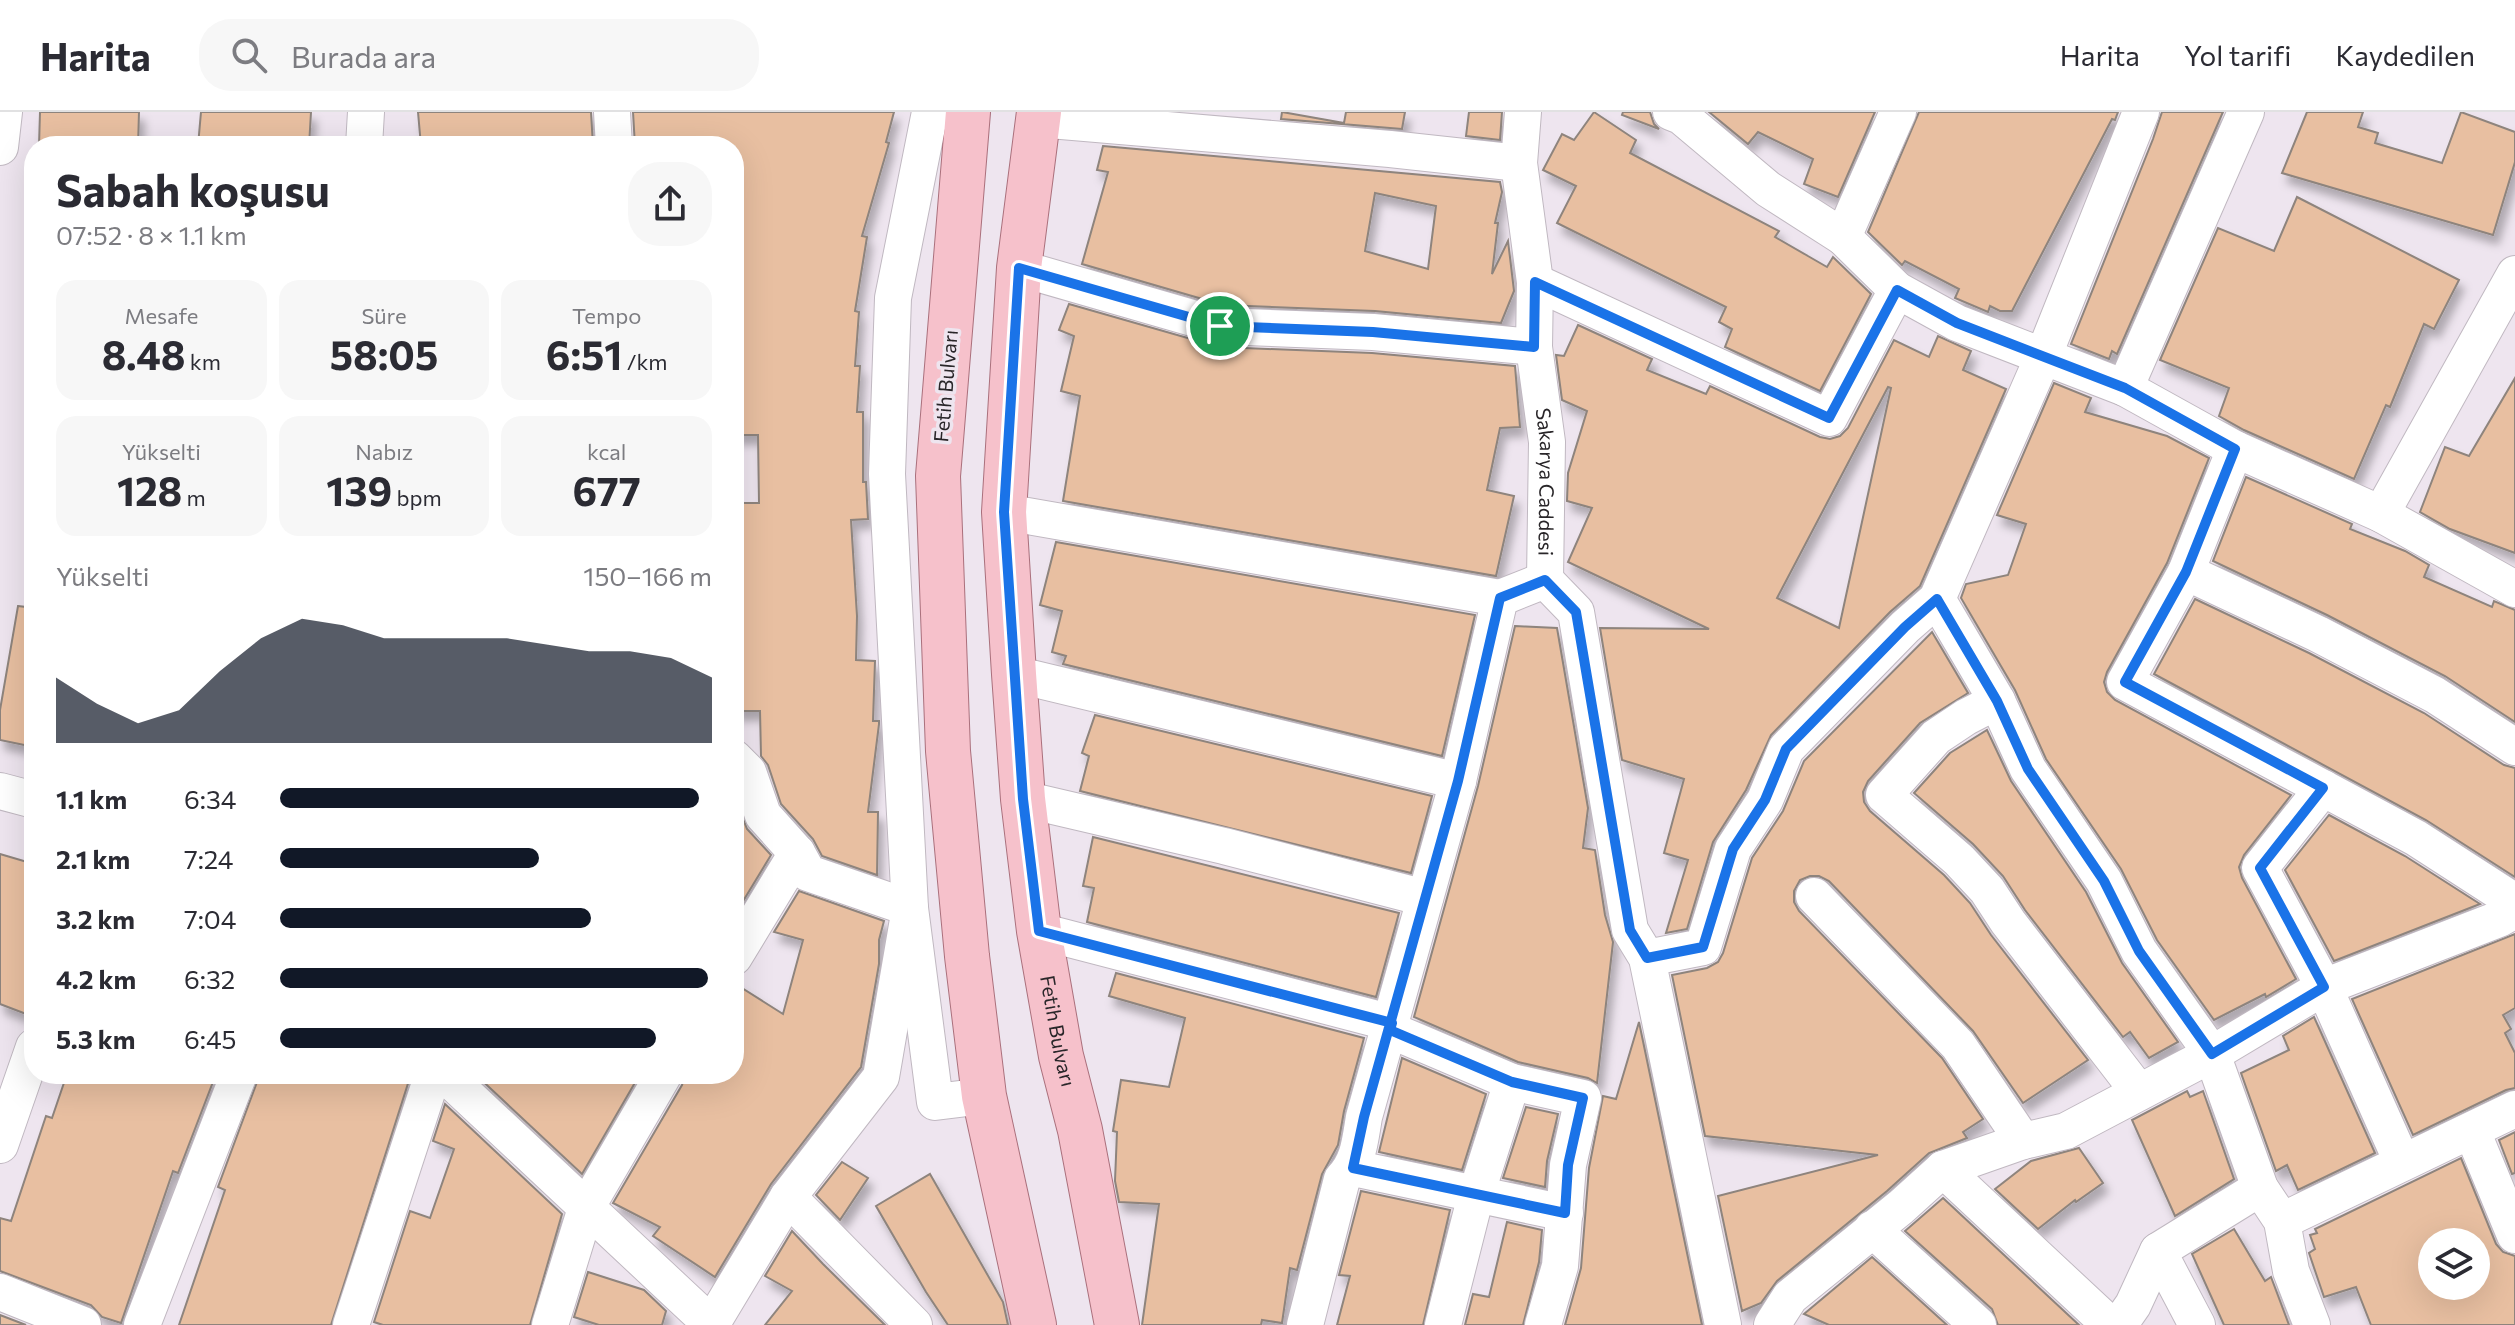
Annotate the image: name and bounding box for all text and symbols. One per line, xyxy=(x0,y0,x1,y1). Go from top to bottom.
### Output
search box xyxy=(199,19,759,91)
text: Harita xyxy=(40,32,151,79)
icon: search xyxy=(227,33,271,77)
text: Burada ara xyxy=(291,37,436,74)
text: Harita xyxy=(2060,38,2140,72)
text: Yol tarifi xyxy=(2184,38,2292,72)
text: Kaydedilen xyxy=(2336,38,2475,72)
text: Sabah koşusu xyxy=(56,162,330,216)
button: share xyxy=(628,162,712,246)
text: 07:52 · 8 × 1.1 km xyxy=(56,219,247,250)
pin xyxy=(1186,292,1254,360)
text: Mesafe xyxy=(124,302,198,329)
text: Süre xyxy=(361,302,407,329)
text: Tempo xyxy=(572,302,641,329)
icon: arrive xyxy=(1198,304,1242,348)
text: 8.48 xyxy=(102,329,186,378)
text: 58:05 xyxy=(330,329,438,378)
text: 6:51 xyxy=(546,329,622,378)
street label: Fetih Bulvarı xyxy=(928,329,962,443)
text: km xyxy=(186,348,221,375)
text: /km xyxy=(622,348,668,375)
street label: Sakarya Caddesi xyxy=(1531,406,1560,556)
text: Yükselti xyxy=(122,438,201,465)
text: Nabız xyxy=(355,438,413,465)
text: kcal xyxy=(587,438,626,465)
text: 128 xyxy=(117,465,182,514)
text: 139 xyxy=(326,465,392,514)
text: 677 xyxy=(573,465,641,514)
text: m xyxy=(182,484,206,511)
text: bpm xyxy=(392,484,442,511)
text: Yükselti xyxy=(56,560,149,591)
text: 150–166 m xyxy=(583,560,712,591)
text: 1.1 km xyxy=(56,783,127,814)
text: 6:34 xyxy=(184,783,236,814)
text: 2.1 km xyxy=(56,843,130,874)
text: 7:24 xyxy=(184,843,233,874)
text: 3.2 km xyxy=(56,903,135,934)
text: 7:04 xyxy=(184,903,236,934)
text: 4.2 km xyxy=(56,963,136,994)
text: 6:32 xyxy=(184,963,235,994)
street label: Fetih Bulvarı xyxy=(1036,973,1081,1089)
text: 5.3 km xyxy=(56,1023,135,1054)
text: 6:45 xyxy=(184,1023,236,1054)
map controls xyxy=(2418,1228,2490,1300)
button: layers xyxy=(2418,1228,2490,1300)

